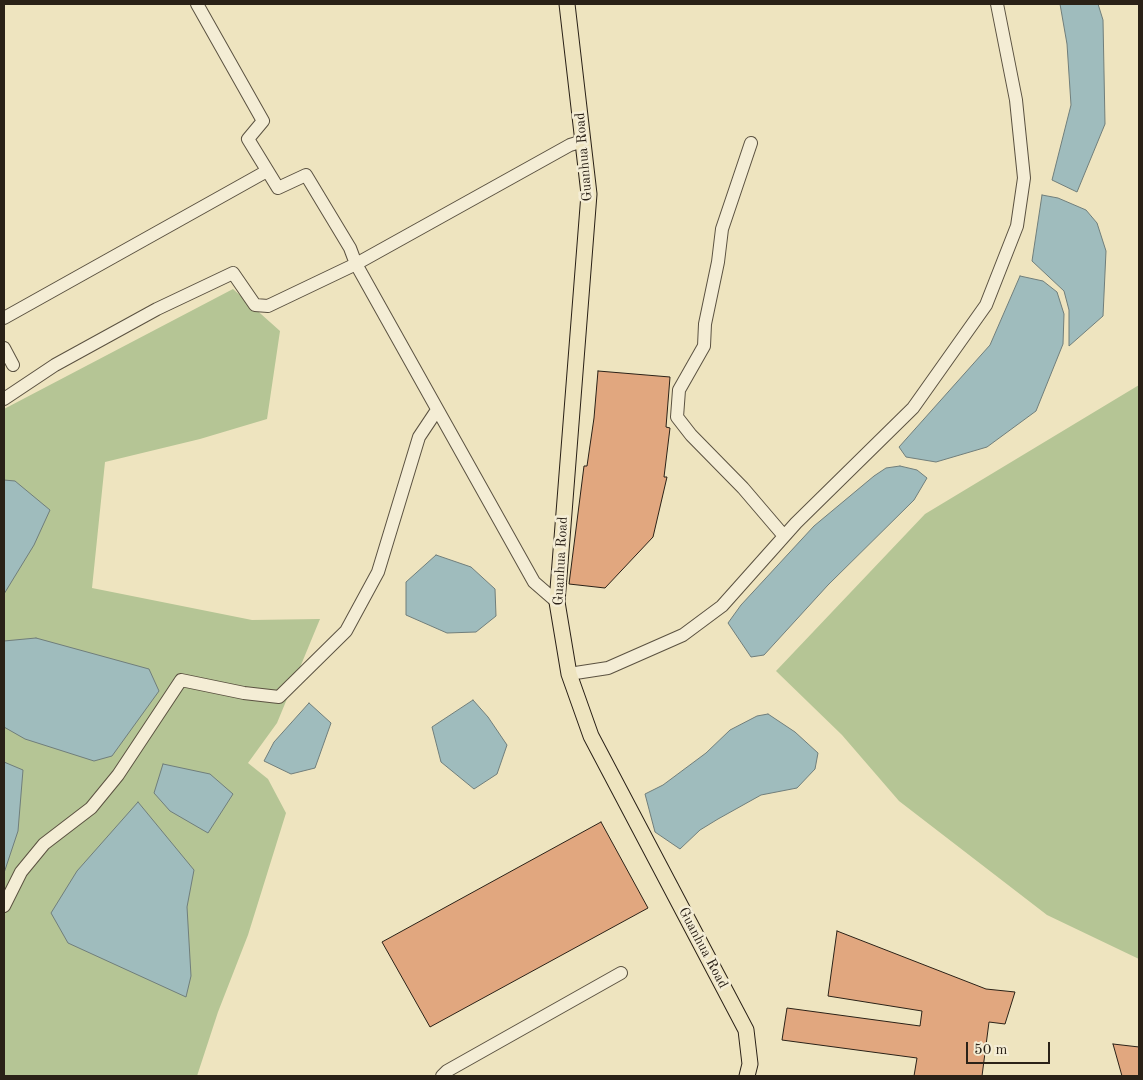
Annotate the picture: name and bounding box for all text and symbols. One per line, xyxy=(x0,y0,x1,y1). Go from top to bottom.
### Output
street label: Guanhua Road xyxy=(572,112,596,202)
street label: Guanhua Road xyxy=(550,516,572,606)
street label: Guanhua Road xyxy=(675,905,731,991)
scale bar xyxy=(968,1032,1052,1064)
text: 50 m xyxy=(974,1043,1008,1058)

